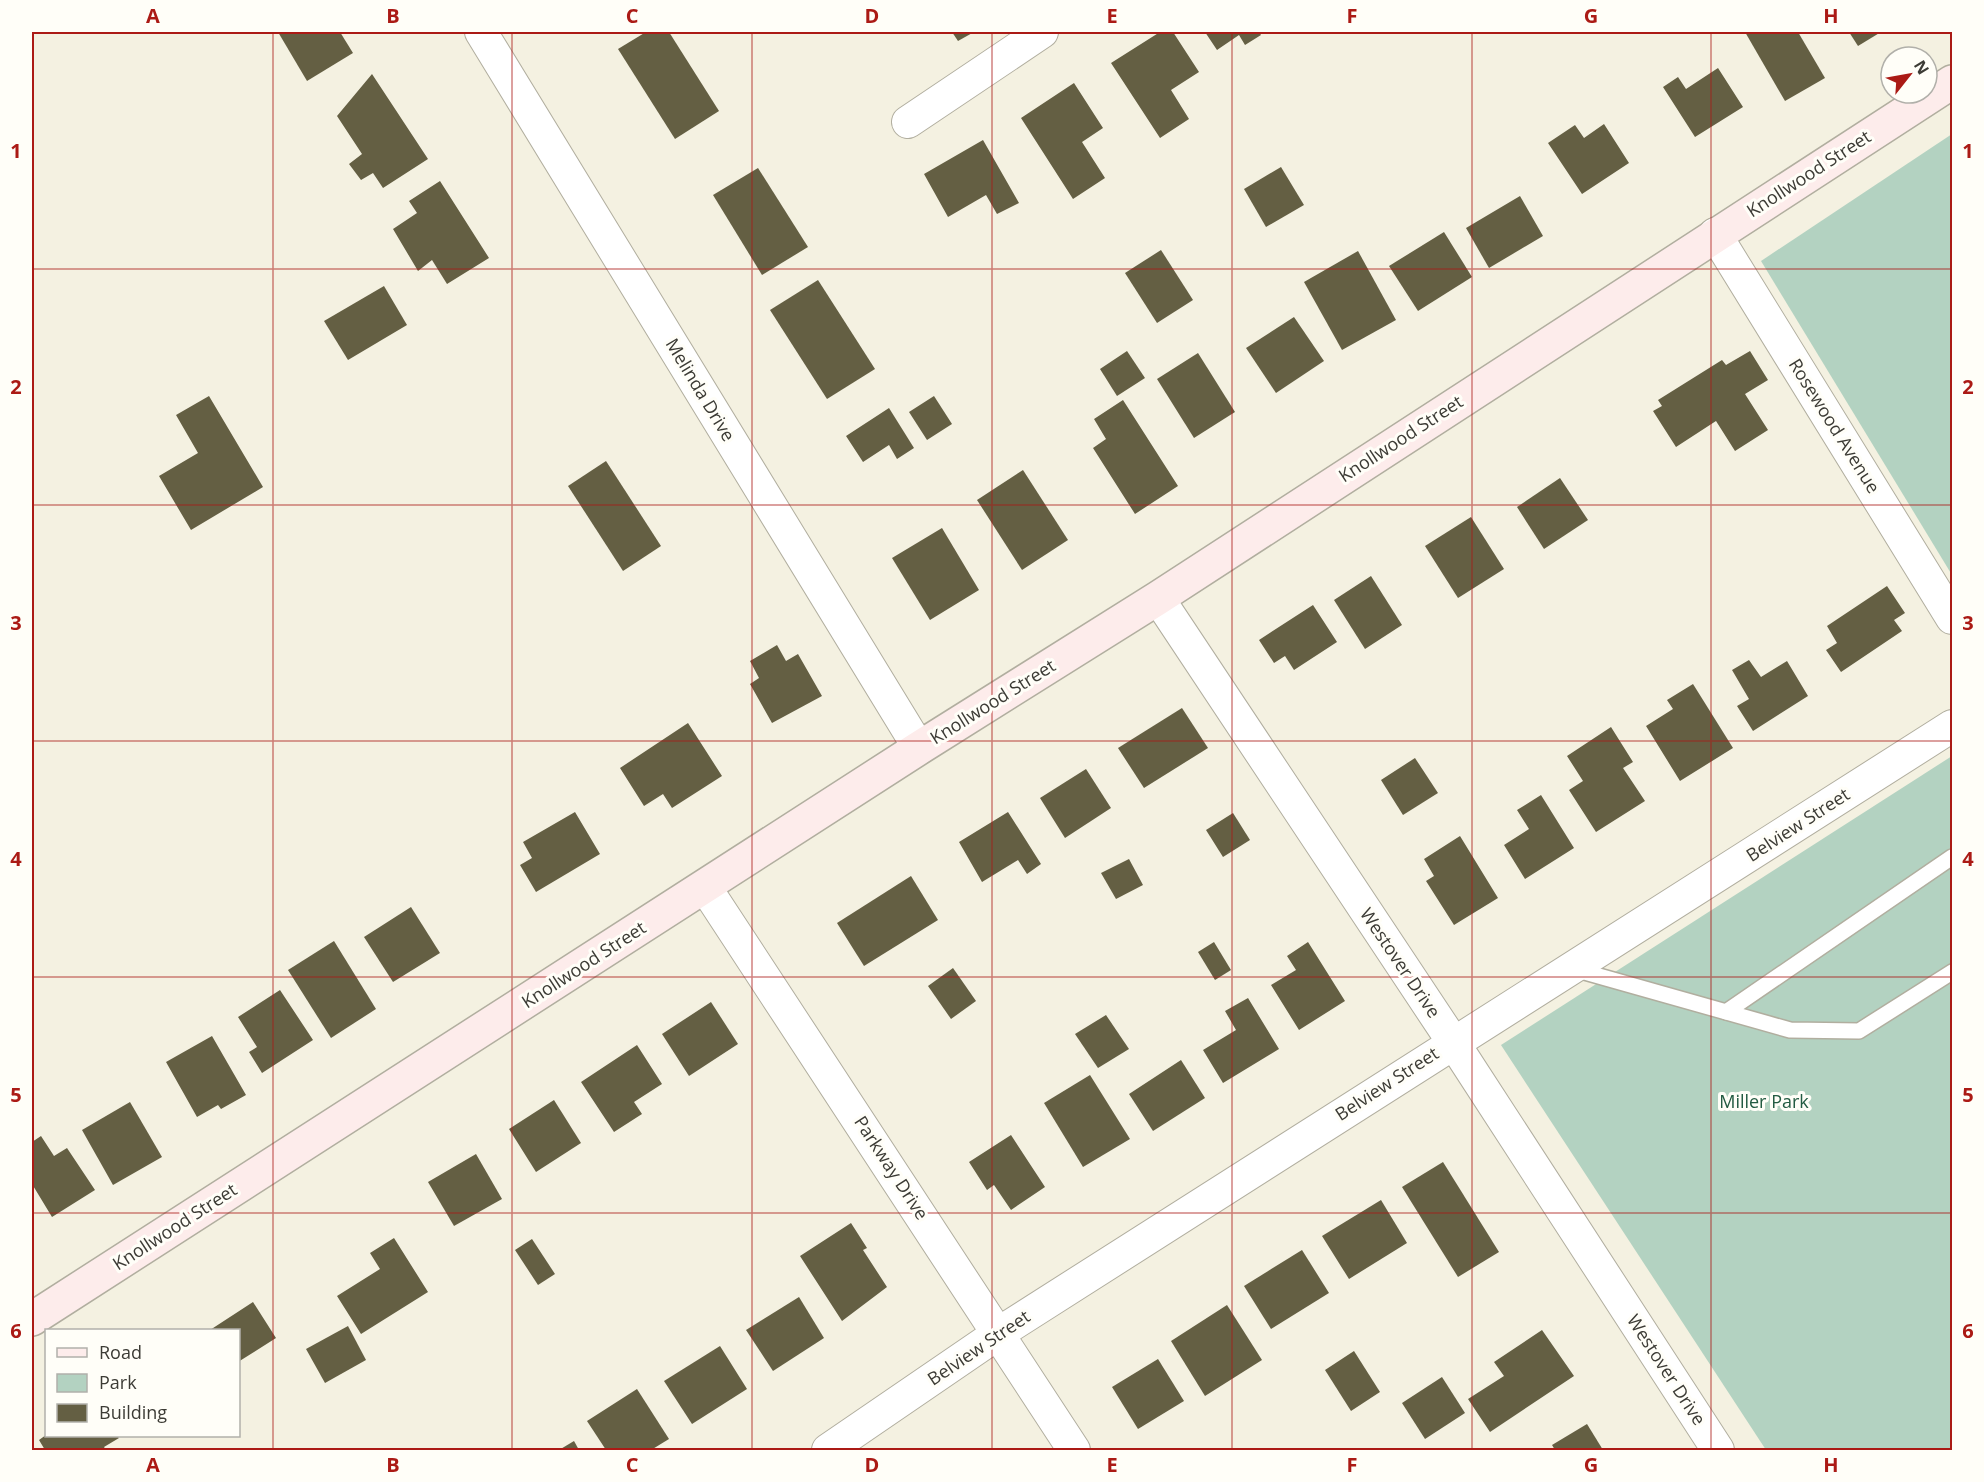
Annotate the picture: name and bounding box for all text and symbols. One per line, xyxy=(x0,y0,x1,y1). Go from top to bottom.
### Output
text: A xyxy=(146,2,160,29)
text: B xyxy=(386,2,400,29)
text: C xyxy=(626,2,639,29)
text: D xyxy=(865,2,879,29)
text: E xyxy=(1106,2,1118,29)
text: F xyxy=(1347,2,1357,29)
text: G xyxy=(1584,2,1598,29)
text: H xyxy=(1823,2,1839,29)
north arrow xyxy=(1879,45,1939,105)
text: N xyxy=(1909,56,1935,79)
street label: Knollwood Street xyxy=(1742,124,1875,222)
text: 1 xyxy=(10,137,22,164)
text: 1 xyxy=(1962,137,1974,164)
street label: Melinda Drive xyxy=(661,334,741,445)
street label: Rosewood Avenue xyxy=(1784,354,1886,497)
text: 2 xyxy=(10,373,22,400)
text: 2 xyxy=(1962,373,1974,400)
street label: Knollwood Street xyxy=(1334,389,1467,487)
text: 3 xyxy=(10,609,22,636)
text: 3 xyxy=(1962,609,1974,636)
street label: Knollwood Street xyxy=(925,653,1060,749)
street label: Belview Street xyxy=(1741,782,1854,867)
text: 4 xyxy=(10,845,22,872)
text: 4 xyxy=(1962,845,1974,872)
street label: Westover Drive xyxy=(1355,903,1446,1022)
street label: Knollwood Street xyxy=(517,915,650,1013)
street label: Belview Street xyxy=(1330,1041,1443,1126)
text: 5 xyxy=(10,1081,22,1108)
text: 5 xyxy=(1962,1081,1974,1108)
park label: Miller Park xyxy=(1719,1089,1809,1113)
street label: Parkway Drive xyxy=(849,1111,934,1224)
street label: Knollwood Street xyxy=(108,1177,241,1275)
street label: Belview Street xyxy=(922,1304,1034,1390)
street label: Westover Drive xyxy=(1622,1309,1712,1430)
text: 6 xyxy=(10,1317,22,1344)
text: 6 xyxy=(1962,1317,1974,1344)
legend xyxy=(45,1329,240,1437)
text: Road xyxy=(99,1340,142,1364)
text: Park xyxy=(99,1370,137,1394)
text: Building xyxy=(99,1400,167,1424)
text: A xyxy=(146,1451,160,1478)
text: B xyxy=(386,1451,400,1478)
text: C xyxy=(626,1451,639,1478)
text: D xyxy=(865,1451,879,1478)
text: E xyxy=(1106,1451,1118,1478)
text: F xyxy=(1347,1451,1357,1478)
text: G xyxy=(1584,1451,1598,1478)
text: H xyxy=(1823,1451,1839,1478)

